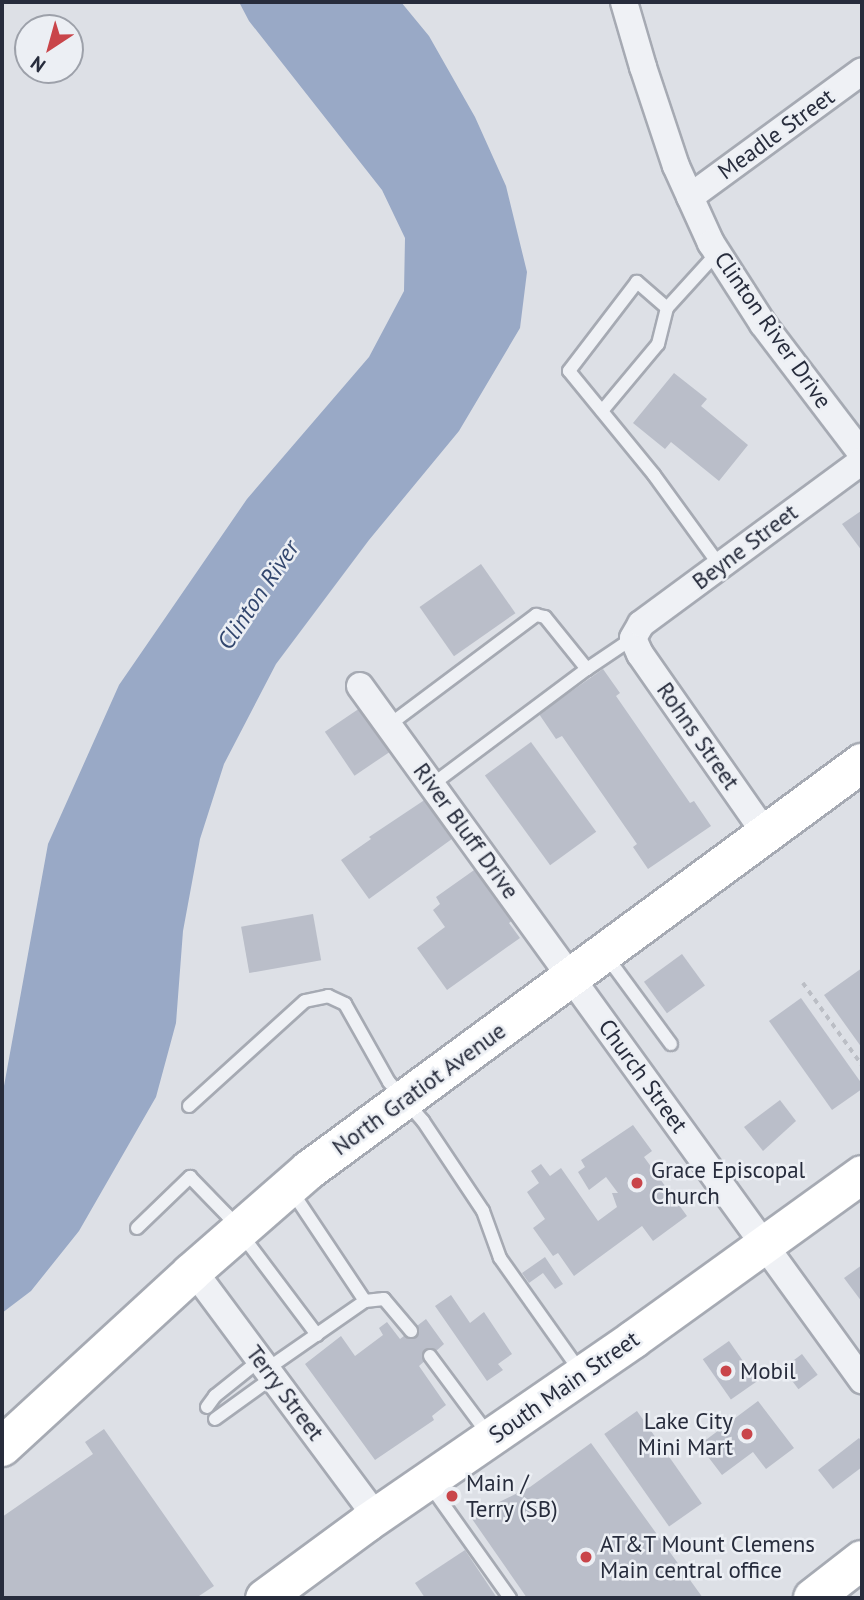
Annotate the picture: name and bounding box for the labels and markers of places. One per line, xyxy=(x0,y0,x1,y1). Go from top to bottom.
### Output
place label: Grace Episcopal Church xyxy=(651,1156,805,1210)
marker: Grace Episcopal Church xyxy=(629,1175,645,1191)
place label: Mobil xyxy=(740,1357,796,1385)
marker: Mobil xyxy=(718,1363,734,1379)
place label: Lake City Mini Mart xyxy=(638,1407,733,1461)
marker: Lake City Mini Mart xyxy=(739,1426,755,1442)
place label: Main / Terry (SB) xyxy=(466,1469,559,1523)
marker: Main / Terry (SB) xyxy=(444,1488,460,1504)
place label: AT&T Mount Clemens Main central office xyxy=(600,1530,816,1584)
marker: AT&T Mount Clemens Main central office xyxy=(578,1549,594,1565)

